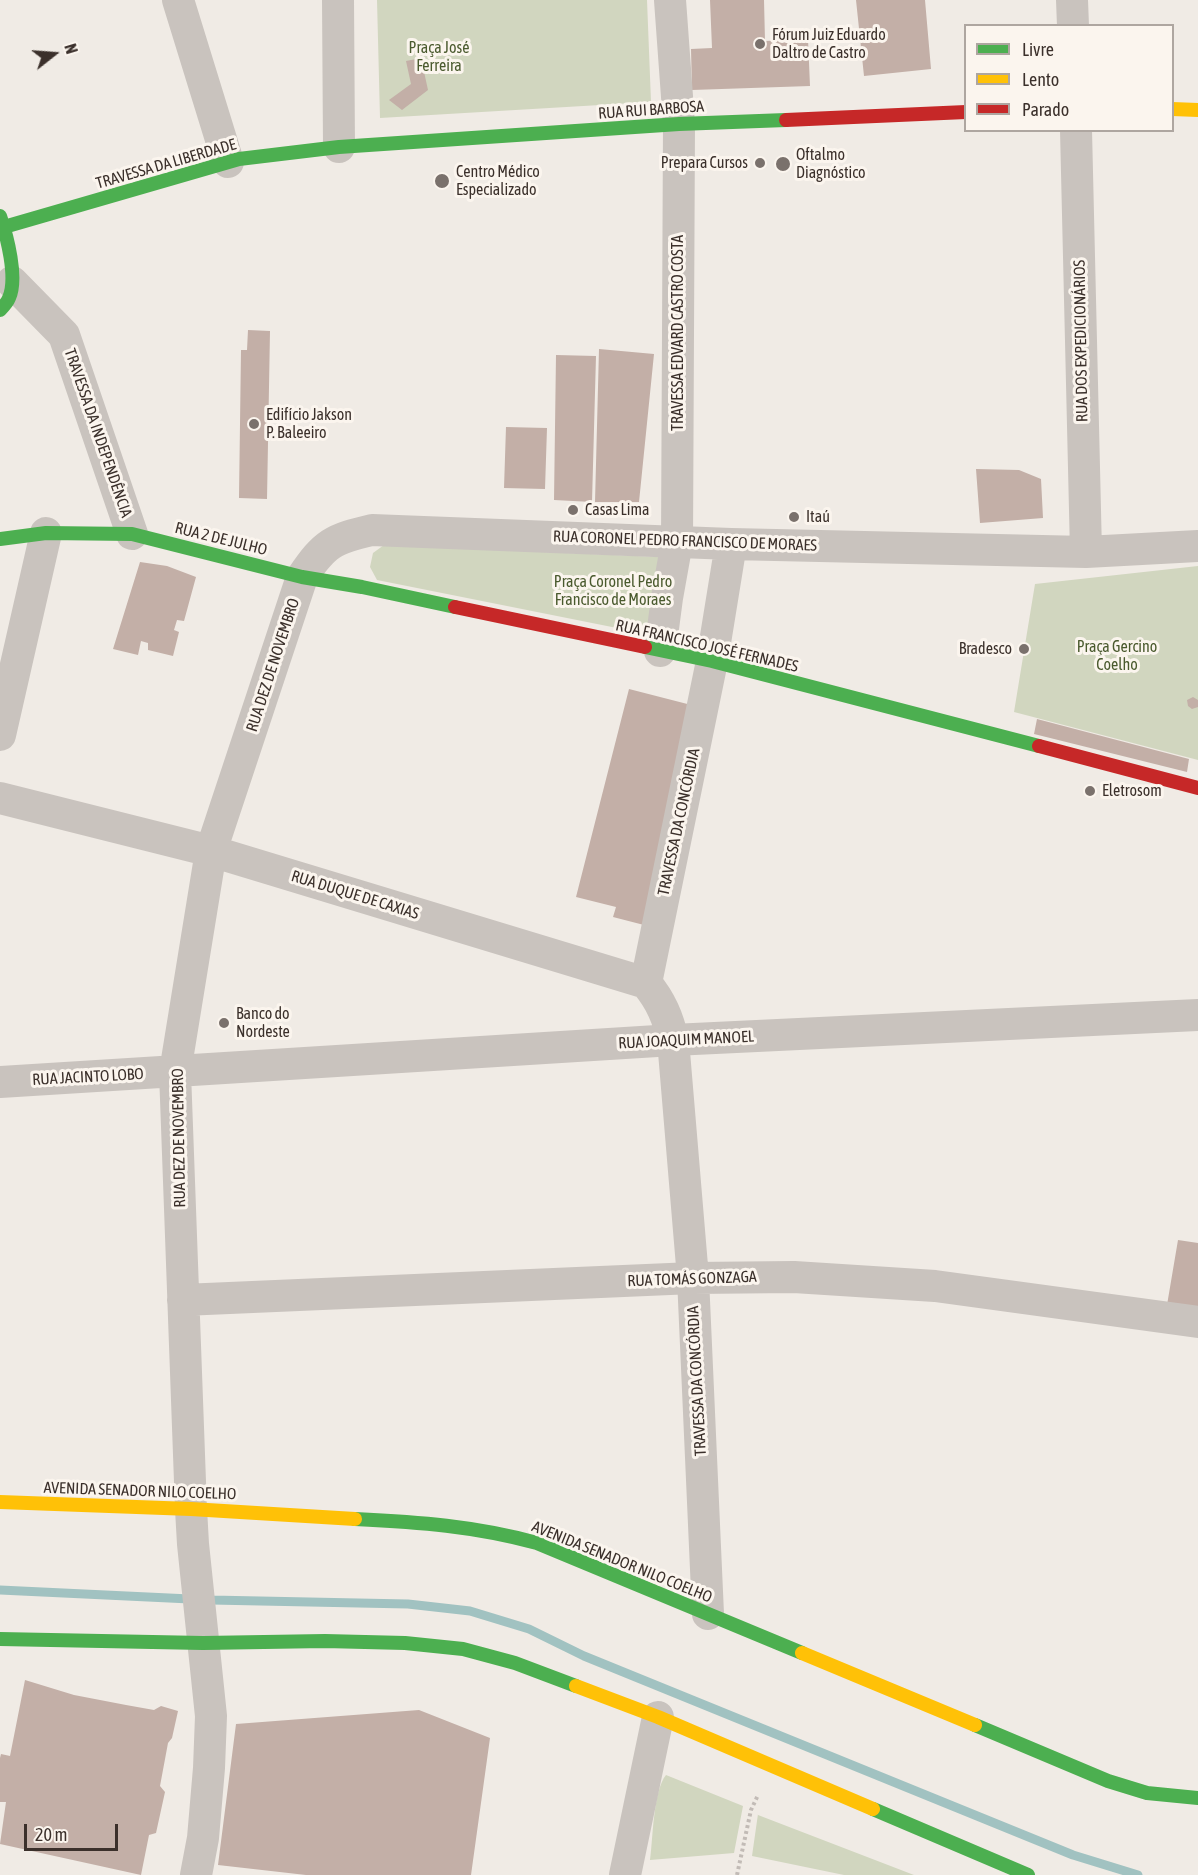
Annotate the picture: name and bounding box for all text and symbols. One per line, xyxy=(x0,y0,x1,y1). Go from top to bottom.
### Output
north arrow xyxy=(24,24,84,84)
legend xyxy=(964,24,1174,132)
place label: Fórum Juiz Eduardo Daltro de Castro xyxy=(772,25,886,63)
marker: Fórum Juiz Eduardo Daltro de Castro xyxy=(753,37,767,51)
park label: Praça José Ferreira xyxy=(409,38,469,76)
text: Livre xyxy=(1022,39,1054,60)
text: N xyxy=(61,42,81,56)
text: Lento xyxy=(1022,69,1059,90)
street label: RUA RUI BARBOSA xyxy=(597,97,705,123)
text: Parado xyxy=(1022,99,1069,120)
street label: TRAVESSA DA LIBERDADE xyxy=(94,135,238,193)
place label: Oftalmo Diagnóstico xyxy=(796,145,866,183)
place label: Prepara Cursos xyxy=(661,153,748,173)
marker: Oftalmo Diagnóstico xyxy=(774,155,792,173)
marker: Prepara Cursos xyxy=(753,156,767,170)
place label: Centro Médico Especializado xyxy=(456,162,540,200)
marker: Centro Médico Especializado xyxy=(433,172,451,190)
street label: TRAVESSA EDVARD CASTRO COSTA xyxy=(668,235,688,431)
street label: RUA DOS EXPEDICIONÁRIOS xyxy=(1070,260,1092,422)
street label: TRAVESSA DA INDEPENDÊNCIA xyxy=(60,346,136,520)
place label: Edifício Jakson P. Baleeiro xyxy=(266,405,352,443)
marker: Edifício Jakson P. Baleeiro xyxy=(247,417,261,431)
place label: Casas Lima xyxy=(585,500,649,520)
marker: Casas Lima xyxy=(566,503,580,517)
place label: Itaú xyxy=(806,507,830,527)
marker: Itaú xyxy=(787,510,801,524)
street label: RUA 2 DE JULHO xyxy=(173,518,269,560)
street label: RUA CORONEL PEDRO FRANCISCO DE MORAES xyxy=(553,527,817,555)
park label: Praça Coronel Pedro Francisco de Moraes xyxy=(554,572,672,610)
street label: RUA DEZ DE NOVEMBRO xyxy=(242,596,304,734)
street label: RUA FRANCISCO JOSÉ FERNADES xyxy=(614,616,800,676)
park label: Praça Gercino Coelho xyxy=(1077,637,1157,675)
place label: Bradesco xyxy=(959,639,1012,659)
marker: Bradesco xyxy=(1017,642,1031,656)
street label: TRAVESSA DA CONCÓRDIA xyxy=(654,746,704,898)
place label: Eletrosom xyxy=(1102,781,1162,801)
marker: Eletrosom xyxy=(1083,784,1097,798)
street label: RUA DUQUE DE CAXIAS xyxy=(289,866,421,924)
place label: Banco do Nordeste xyxy=(236,1004,290,1042)
marker: Banco do Nordeste xyxy=(217,1016,231,1030)
street label: RUA JOAQUIM MANOEL xyxy=(618,1027,754,1053)
street label: RUA JACINTO LOBO xyxy=(32,1064,144,1090)
street label: RUA DEZ DE NOVEMBRO xyxy=(168,1068,190,1208)
street label: RUA TOMÁS GONZAGA xyxy=(627,1267,757,1291)
street label: TRAVESSA DA CONCÓRDIA xyxy=(683,1305,711,1457)
street label: AVENIDA SENADOR NILO COELHO xyxy=(43,1478,237,1504)
street label: AVENIDA SENADOR NILO COELHO xyxy=(529,1517,715,1607)
scale bar xyxy=(27,1812,122,1850)
text: 20 m xyxy=(35,1824,67,1845)

